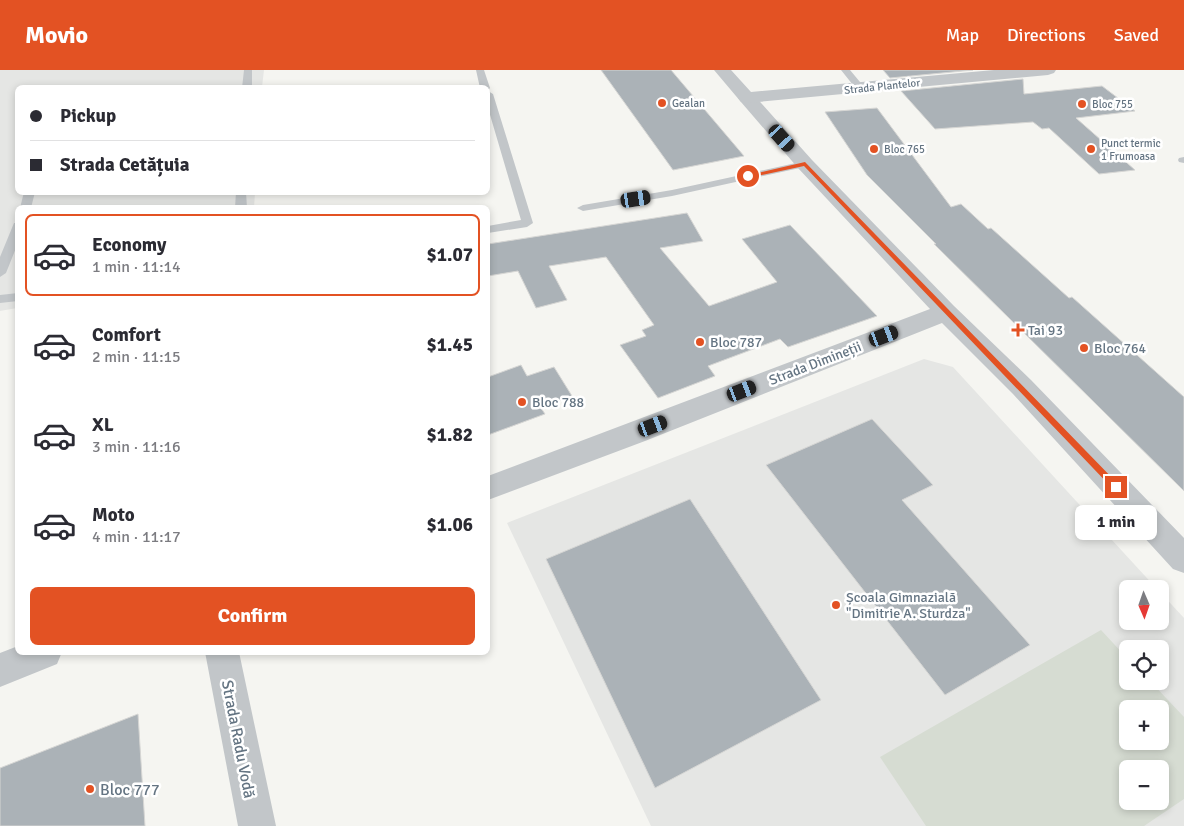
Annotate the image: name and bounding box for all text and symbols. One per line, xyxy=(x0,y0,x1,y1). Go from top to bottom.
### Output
text: Movio xyxy=(25,20,88,50)
text: Map xyxy=(946,24,979,46)
text: Directions xyxy=(1007,24,1086,46)
text: Saved xyxy=(1114,24,1159,46)
street label: Strada Plantelor xyxy=(843,76,921,97)
marker: Gealan xyxy=(656,97,668,109)
place label: Gealan xyxy=(672,97,705,110)
marker: Bloc 755 xyxy=(1076,98,1088,110)
place label: Bloc 755 xyxy=(1092,98,1133,111)
text: Pickup xyxy=(60,104,116,128)
car xyxy=(766,122,797,154)
place label: Punct termic 1 Frumoasa xyxy=(1101,137,1161,163)
marker: Bloc 765 xyxy=(868,143,880,155)
place label: Bloc 765 xyxy=(884,143,925,156)
marker: Punct termic 1 Frumoasa xyxy=(1085,143,1097,155)
text: Strada Cetățuia xyxy=(60,153,189,177)
route start xyxy=(737,165,759,187)
car xyxy=(620,189,651,209)
icon: car xyxy=(32,233,77,278)
text: Economy xyxy=(92,233,166,257)
text: $1.07 xyxy=(427,243,473,267)
text: 1 min · 11:14 xyxy=(92,257,181,277)
place label: Tai 93 xyxy=(1028,322,1063,339)
icon: car xyxy=(32,323,77,368)
text: Comfort xyxy=(92,323,161,347)
car xyxy=(867,324,900,348)
marker: Tai 93 xyxy=(1012,324,1024,336)
text: $1.45 xyxy=(427,333,473,357)
place label: Bloc 787 xyxy=(710,334,762,351)
marker: Bloc 787 xyxy=(694,336,706,348)
street label: Strada Dimineții xyxy=(767,338,864,389)
place label: Bloc 764 xyxy=(1094,340,1147,357)
marker: Bloc 764 xyxy=(1078,342,1090,354)
text: 2 min · 11:15 xyxy=(92,347,181,367)
car xyxy=(725,379,758,403)
place label: Bloc 788 xyxy=(532,394,584,411)
marker: Bloc 788 xyxy=(516,396,528,408)
icon: car xyxy=(32,413,77,458)
text: XL xyxy=(92,413,114,437)
car xyxy=(636,414,669,438)
text: $1.82 xyxy=(427,423,473,447)
text: 3 min · 11:16 xyxy=(92,437,181,457)
route end xyxy=(1105,476,1127,498)
icon: car xyxy=(32,503,77,548)
text: Moto xyxy=(92,503,135,527)
callout: 1 min xyxy=(1075,504,1157,540)
text: 1 min xyxy=(1097,512,1135,532)
text: $1.06 xyxy=(427,513,473,537)
text: 4 min · 11:17 xyxy=(92,527,181,547)
north arrow xyxy=(1119,580,1169,630)
map controls xyxy=(1119,580,1169,810)
button: Confirm xyxy=(30,587,475,645)
place label: Școala Gimnazială "Dimitrie A. Sturdza" xyxy=(846,589,971,622)
marker: Școala Gimnazială "Dimitrie A. Sturdza" xyxy=(830,599,842,611)
button: locate xyxy=(1119,640,1169,690)
street label: Strada Radu Vodă xyxy=(217,678,259,800)
button: + xyxy=(1119,700,1169,750)
button: − xyxy=(1119,760,1169,810)
place label: Bloc 777 xyxy=(100,780,160,800)
marker: Bloc 777 xyxy=(84,783,96,795)

